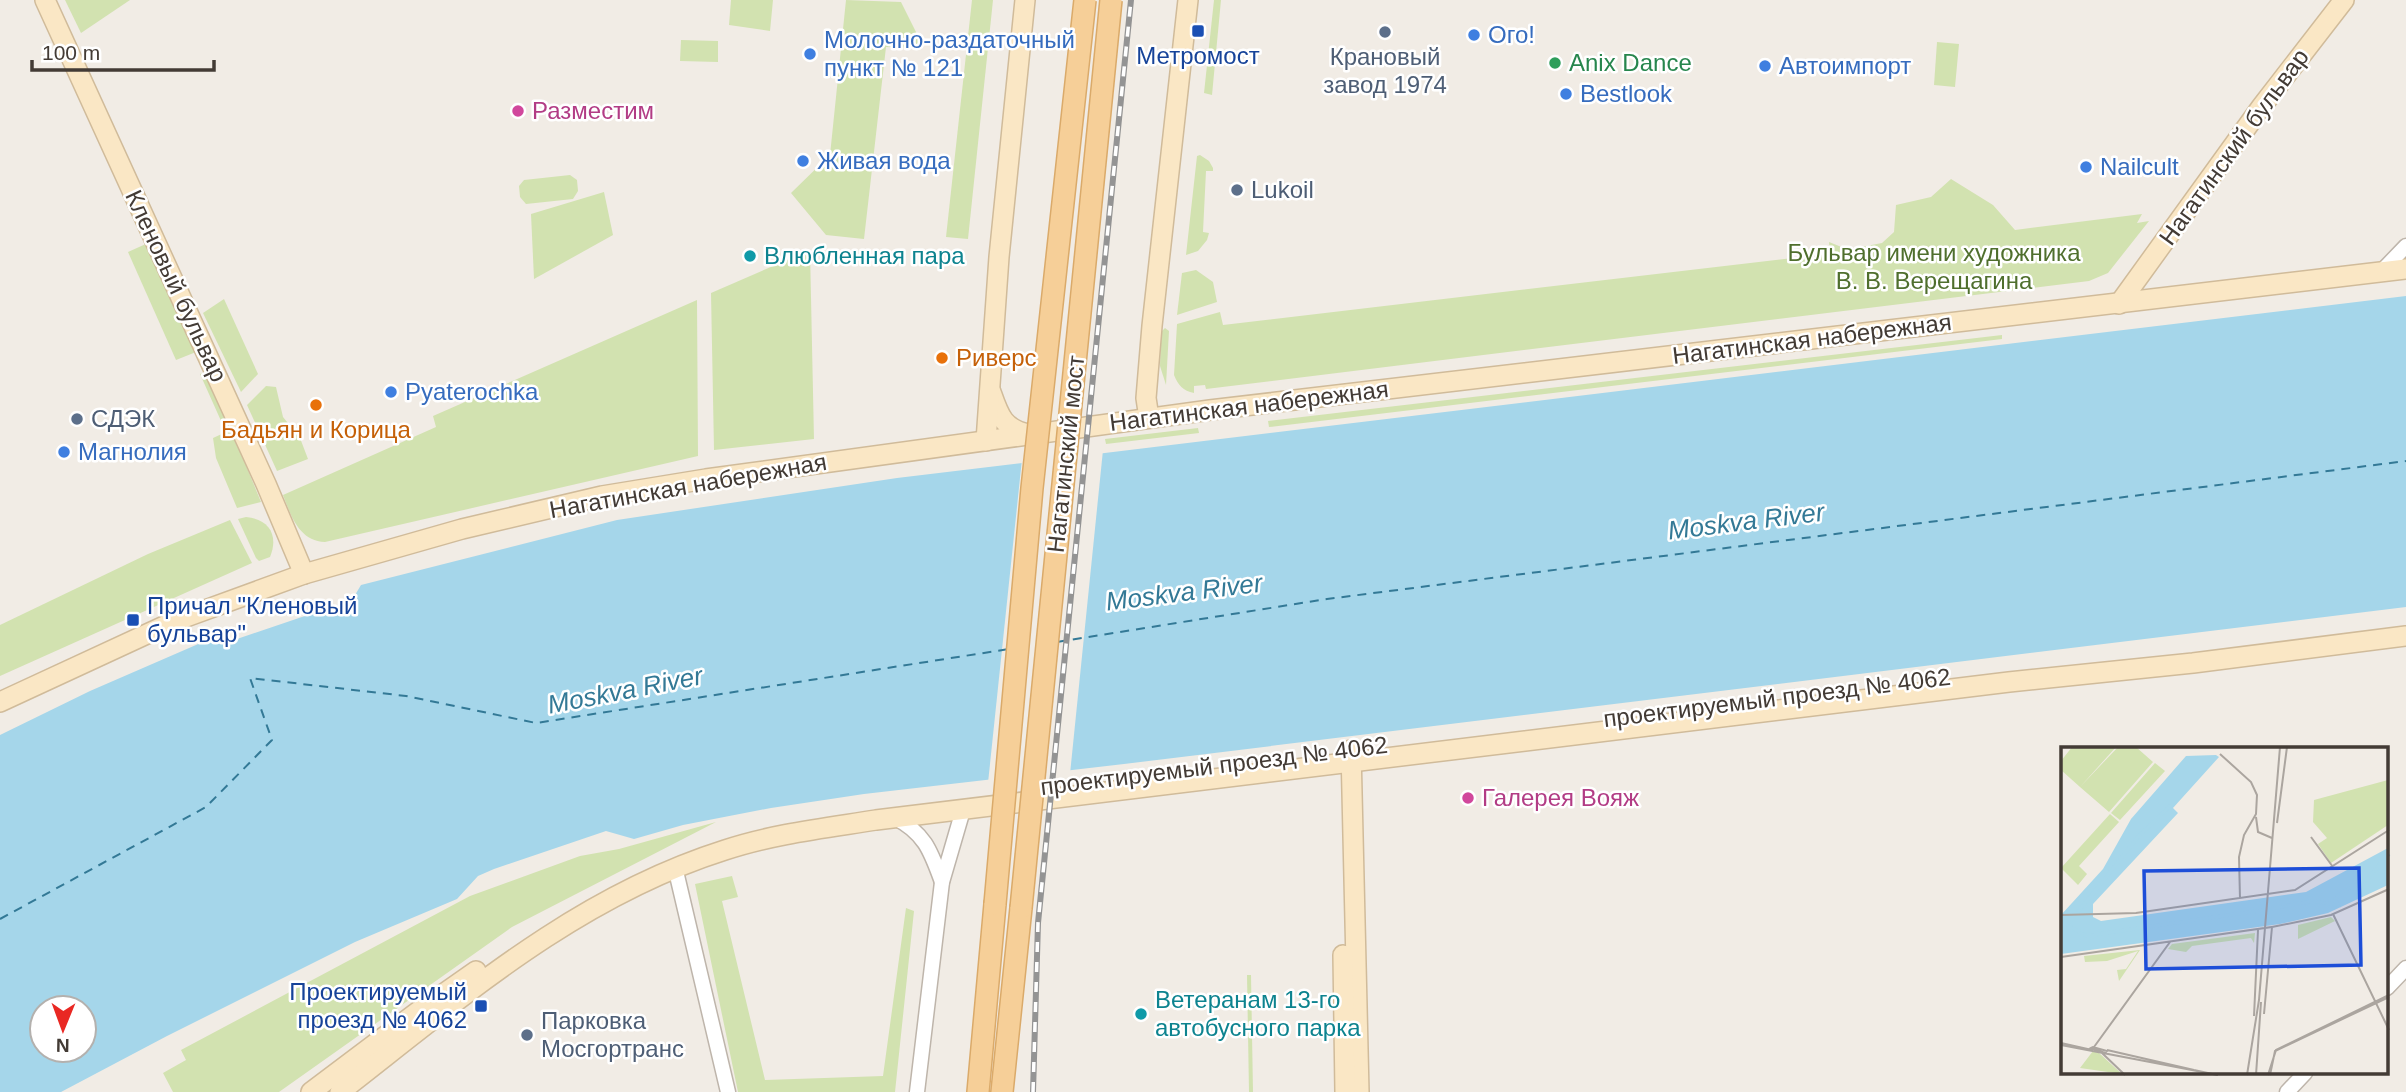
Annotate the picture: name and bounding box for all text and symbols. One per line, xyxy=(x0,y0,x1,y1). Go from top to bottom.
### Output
place label: Ого! xyxy=(1488,21,1535,48)
marker: Метромост xyxy=(1190,23,1206,39)
marker: Крановый завод 1974 xyxy=(1377,24,1393,40)
place label: Молочно-раздаточный пункт № 121 xyxy=(824,26,1075,81)
marker: Ого! xyxy=(1466,27,1482,43)
scale bar xyxy=(32,28,214,72)
text: 100 m xyxy=(42,41,100,64)
place label: Метромост xyxy=(1136,42,1260,69)
place label: Крановый завод 1974 xyxy=(1323,43,1447,98)
street label: Нагатинский бульвар xyxy=(2153,43,2314,250)
marker: Молочно-раздаточный пункт № 121 xyxy=(802,46,818,62)
place label: Anix Dance xyxy=(1569,49,1692,76)
place label: Автоимпорт xyxy=(1779,52,1911,79)
marker: Anix Dance xyxy=(1547,55,1563,71)
marker: Автоимпорт xyxy=(1757,58,1773,74)
place label: Bestlook xyxy=(1580,80,1673,107)
marker: Bestlook xyxy=(1558,86,1574,102)
place label: Разместим xyxy=(532,97,654,124)
marker: Разместим xyxy=(510,103,526,119)
place label: Живая вода xyxy=(817,147,951,174)
marker: Живая вода xyxy=(795,153,811,169)
place label: Nailcult xyxy=(2100,153,2179,180)
marker: Nailcult xyxy=(2078,159,2094,175)
place label: Lukoil xyxy=(1251,176,1314,203)
marker: Lukoil xyxy=(1229,182,1245,198)
street label: Кленовый бульвар xyxy=(120,186,233,386)
park label: Бульвар имени художника В. В. Верещагина xyxy=(1787,239,2081,294)
place label: Влюбленная пара xyxy=(764,242,965,269)
marker: Влюбленная пара xyxy=(742,248,758,264)
street label: Нагатинская набережная xyxy=(1671,308,1953,369)
place label: Риверс xyxy=(956,344,1037,371)
marker: Риверс xyxy=(934,350,950,366)
street label: Нагатинский мост xyxy=(1042,354,1089,554)
street label: Нагатинская набережная xyxy=(1108,375,1390,436)
place label: Pyaterochka xyxy=(405,378,539,405)
marker: Pyaterochka xyxy=(383,384,399,400)
marker: Бадьян и Корица xyxy=(308,397,324,413)
place label: СДЭК xyxy=(91,405,155,432)
marker: СДЭК xyxy=(69,411,85,427)
place label: Бадьян и Корица xyxy=(221,416,412,443)
place label: Магнолия xyxy=(78,438,187,465)
marker: Магнолия xyxy=(56,444,72,460)
street label: Нагатинская набережная xyxy=(547,448,829,523)
water label: Moskva River xyxy=(1666,496,1827,545)
water label: Moskva River xyxy=(1104,567,1265,616)
place label: Причал "Кленовый бульвар" xyxy=(147,592,357,647)
marker: Причал "Кленовый бульвар" xyxy=(125,612,141,628)
water label: Moskva River xyxy=(545,660,706,720)
street label: проектируемый проезд № 4062 xyxy=(1602,663,1952,732)
street label: проектируемый проезд № 4062 xyxy=(1039,731,1389,800)
inset map xyxy=(2061,747,2388,1074)
place label: Галерея Вояж xyxy=(1482,784,1639,811)
marker: Галерея Вояж xyxy=(1460,790,1476,806)
place label: Проектируемый проезд № 4062 xyxy=(289,978,467,1033)
place label: Ветеранам 13-го автобусного парка xyxy=(1155,986,1361,1041)
north arrow xyxy=(28,994,98,1064)
marker: Проектируемый проезд № 4062 xyxy=(473,998,489,1014)
marker: Ветеранам 13-го автобусного парка xyxy=(1133,1006,1149,1022)
place label: Парковка Мосгортранс xyxy=(541,1007,684,1062)
marker: Парковка Мосгортранс xyxy=(519,1027,535,1043)
text: N xyxy=(56,1035,70,1056)

